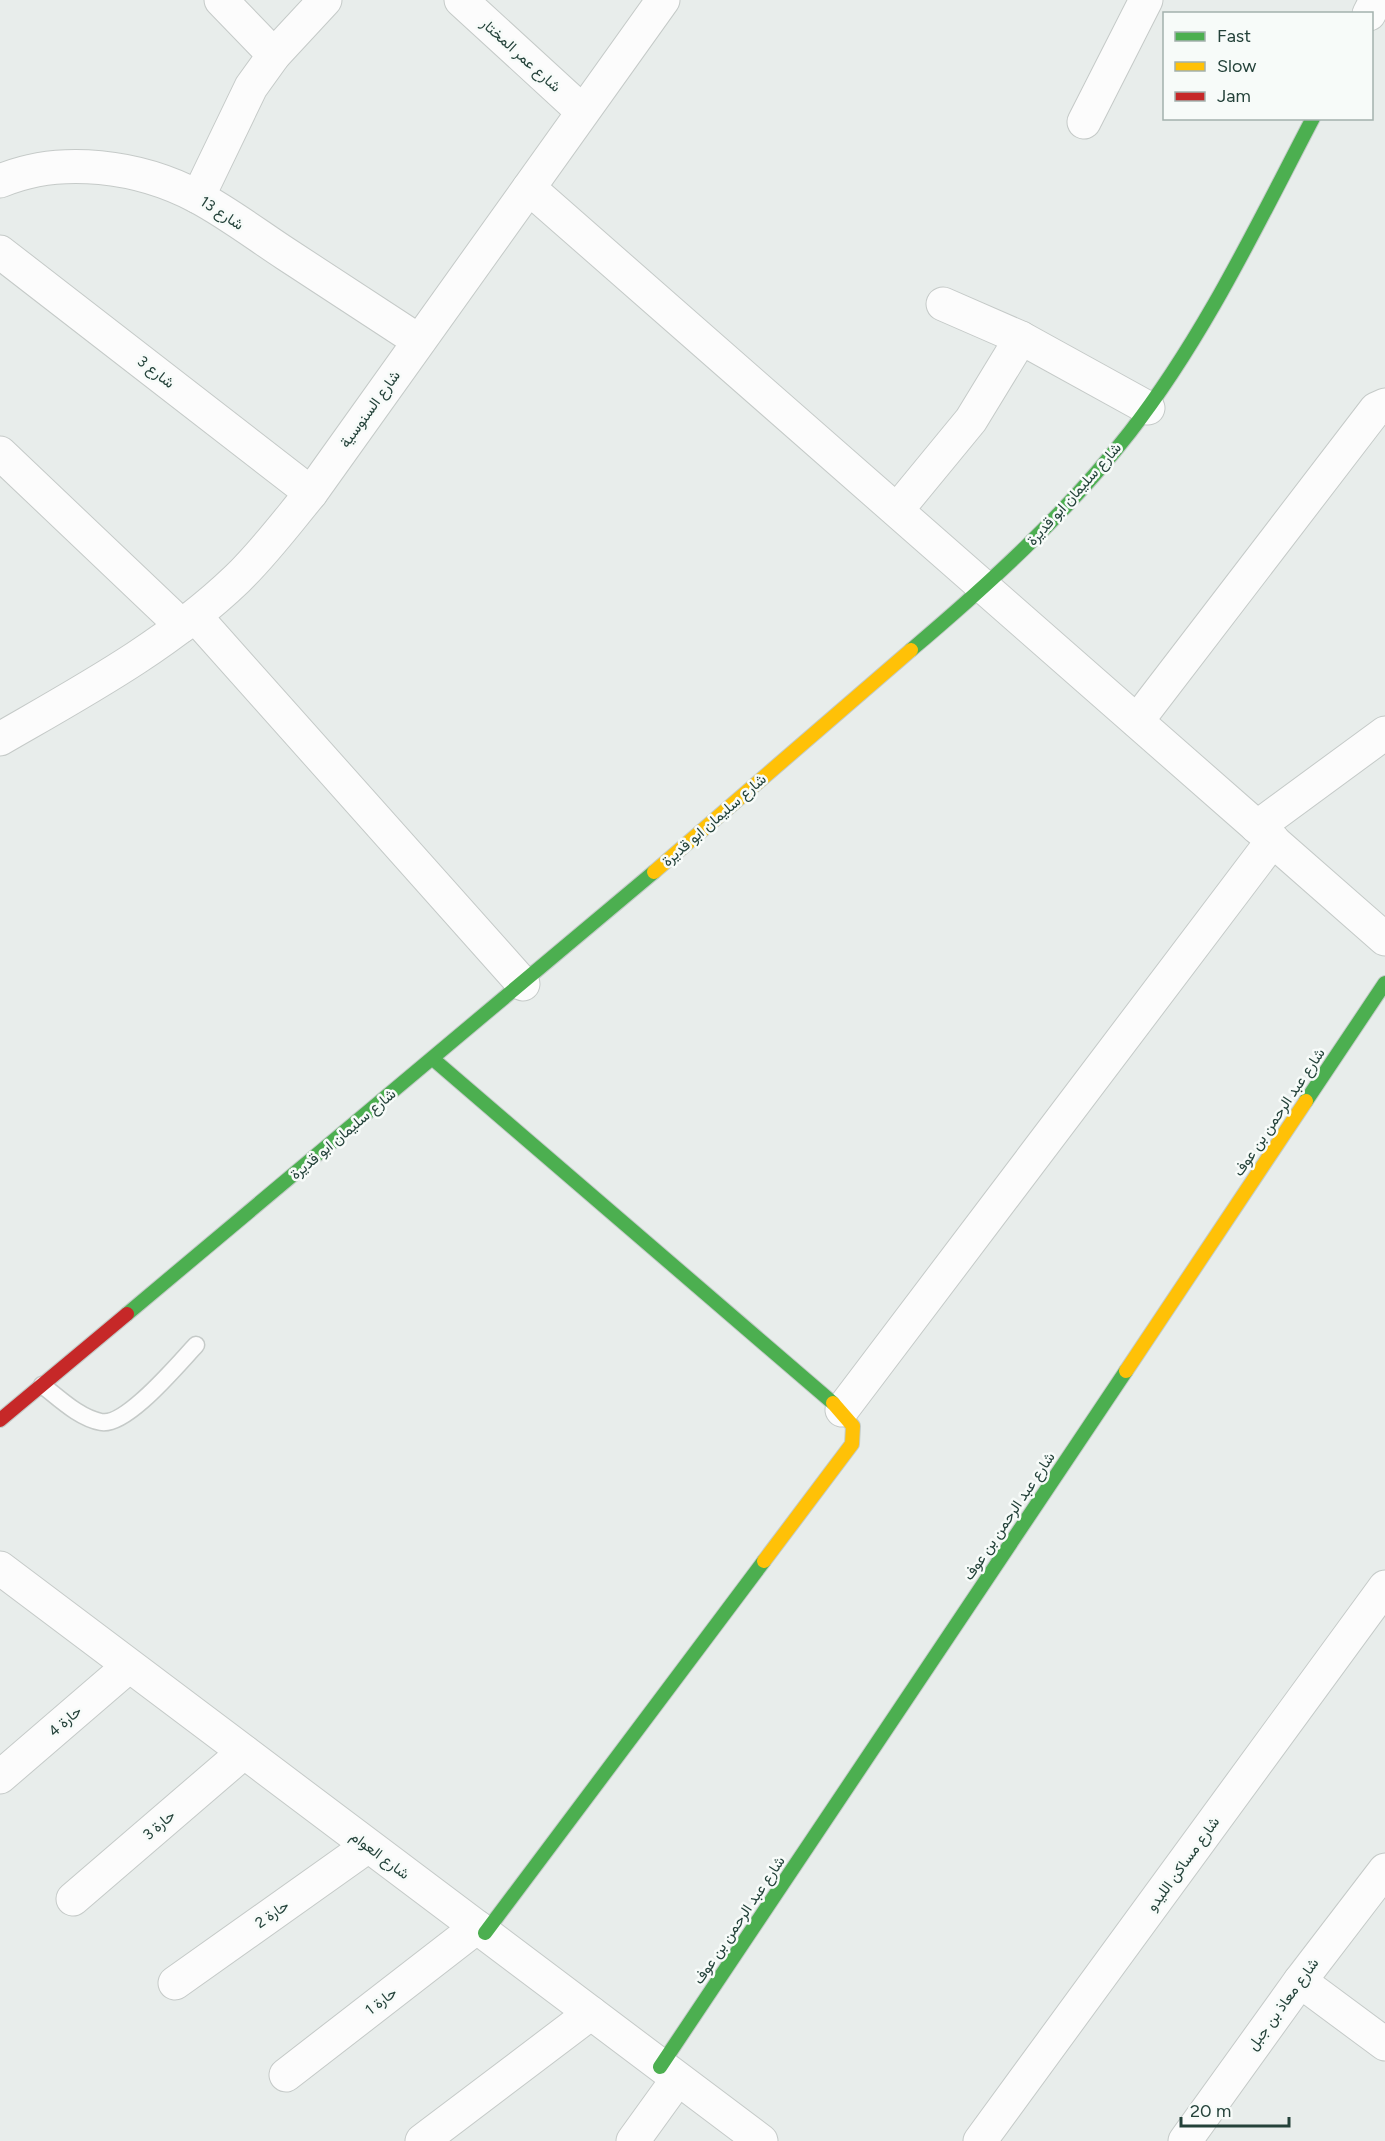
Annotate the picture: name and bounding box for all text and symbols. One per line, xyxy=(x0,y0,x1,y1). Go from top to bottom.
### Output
legend xyxy=(1163,12,1373,120)
street label: شارع عمر المختار xyxy=(475,14,565,97)
text: Fast xyxy=(1217,25,1251,47)
text: Slow xyxy=(1217,55,1256,77)
text: Jam xyxy=(1217,85,1251,107)
street label: شارع 13 xyxy=(196,192,247,235)
street label: شارع 3 xyxy=(133,352,178,394)
street label: شارع السنوسية xyxy=(336,367,406,452)
street label: شارع سليمان ابو قديرة xyxy=(1023,439,1127,550)
street label: شارع سليمان ابو قديرة xyxy=(658,770,771,872)
street label: شارع عبد الرحمن بن عوف xyxy=(1229,1044,1330,1181)
street label: شارع سليمان ابو قديرة xyxy=(287,1085,401,1185)
street label: شارع عبد الرحمن بن عوف xyxy=(959,1448,1060,1585)
street label: حارة 4 xyxy=(45,1702,85,1740)
street label: حارة 3 xyxy=(139,1806,179,1844)
street label: شارع مساكن الليدو xyxy=(1143,1813,1225,1916)
street label: شارع العوام xyxy=(346,1827,413,1885)
street label: شارع عبد الرحمن بن عوف xyxy=(689,1852,790,1989)
street label: حارة 2 xyxy=(252,1896,292,1932)
street label: شارع معاذ بن جبل xyxy=(1244,1954,1324,2055)
street label: حارة 1 xyxy=(362,1983,400,2019)
scale bar xyxy=(1181,2090,1289,2128)
text: 20 m xyxy=(1190,2100,1231,2122)

